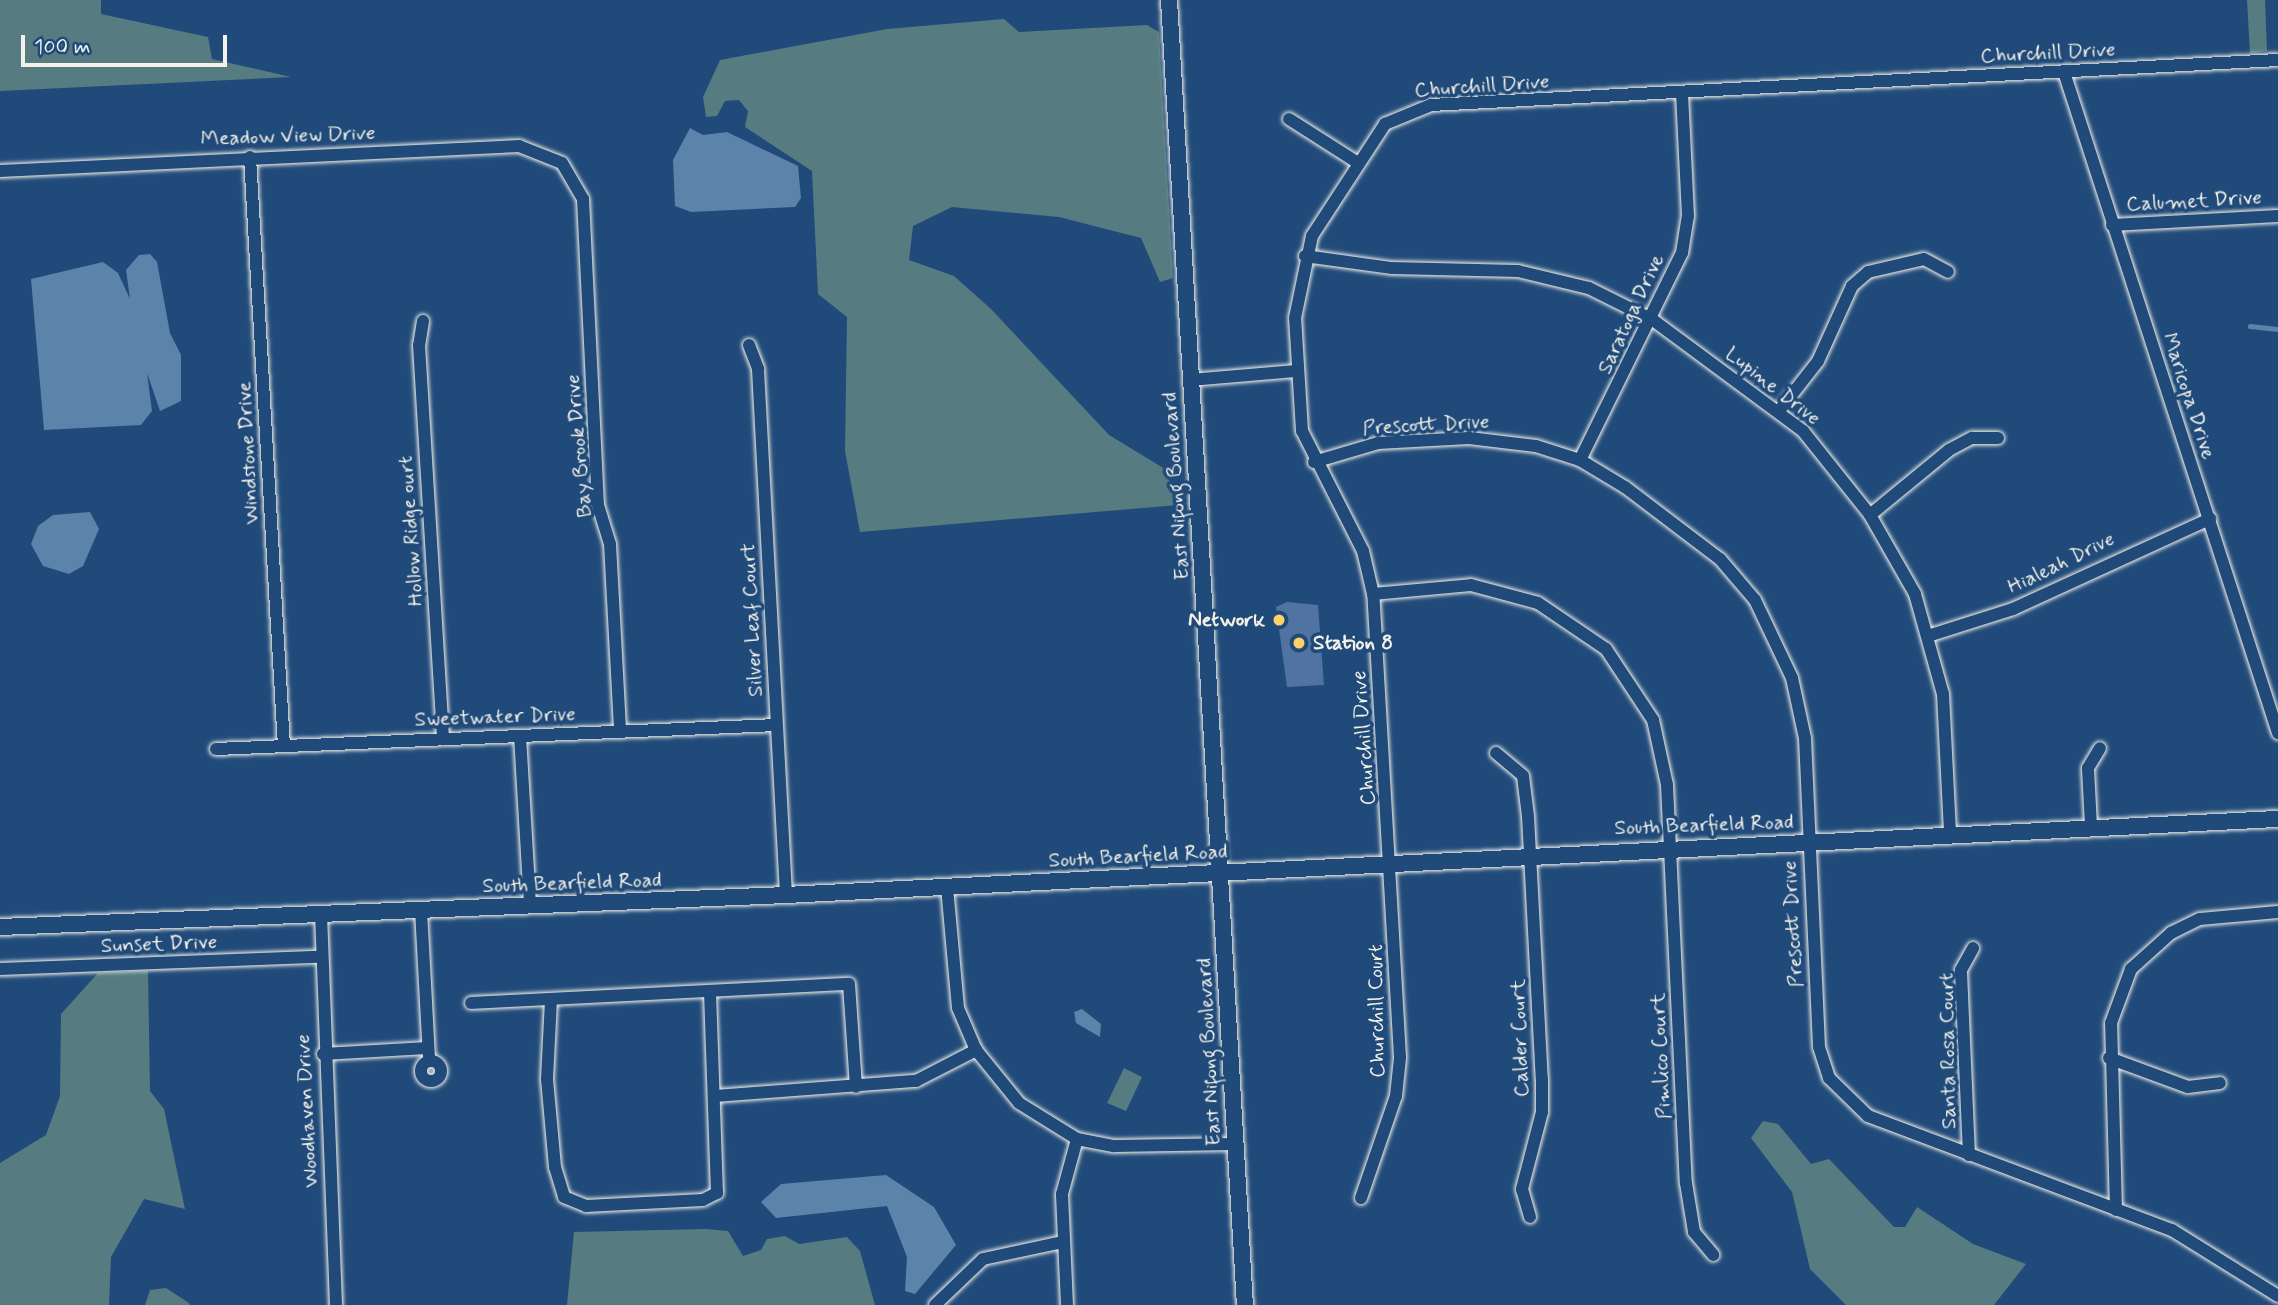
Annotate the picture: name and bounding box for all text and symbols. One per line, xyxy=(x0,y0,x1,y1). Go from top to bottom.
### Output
scale bar xyxy=(24,21,231,65)
text: 100 m xyxy=(34,33,90,61)
street label: Churchill Drive xyxy=(1981,37,2115,69)
street label: Churchill Drive xyxy=(1415,69,1549,103)
street label: Meadow View Drive xyxy=(201,120,375,152)
street label: Calumet Drive xyxy=(2126,185,2262,217)
street label: Saratoga Drive xyxy=(1592,250,1670,378)
street label: Maricopa Drive xyxy=(2157,330,2221,462)
street label: Lupine Drive xyxy=(1720,341,1826,431)
street label: Bay Brook Drive xyxy=(560,374,598,518)
street label: Windstone Drive xyxy=(232,382,264,524)
street label: East Nifong Boulevard xyxy=(1157,392,1195,580)
street label: Prescott Drive xyxy=(1362,409,1490,441)
street label: Hollow Ridge ourt xyxy=(393,456,429,606)
street label: Hialeah Drive xyxy=(2003,526,2119,600)
street label: Silver Leaf Court xyxy=(735,543,769,697)
place label: Network xyxy=(1188,607,1265,633)
marker: Network xyxy=(1271,612,1287,628)
place label: Station 8 xyxy=(1313,630,1393,656)
marker: Station 8 xyxy=(1291,635,1307,651)
street label: Churchill Drive xyxy=(1347,671,1381,805)
street label: Sweetwater Drive xyxy=(414,702,576,732)
street label: South Bearfield Road xyxy=(1615,809,1793,841)
street label: South Bearfield Road xyxy=(1048,839,1228,873)
street label: Prescott Drive xyxy=(1777,860,1809,988)
street label: South Bearfield Road xyxy=(483,867,661,899)
street label: Sunset Drive xyxy=(101,929,217,959)
street label: Churchill Court xyxy=(1363,942,1391,1080)
street label: East Nifong Boulevard xyxy=(1192,958,1226,1146)
street label: Santa Rosa Court xyxy=(1934,973,1962,1129)
street label: Calder Court xyxy=(1505,979,1535,1097)
street label: Pimlico Court xyxy=(1645,994,1677,1118)
street label: Woodhaven Drive xyxy=(290,1034,324,1188)

